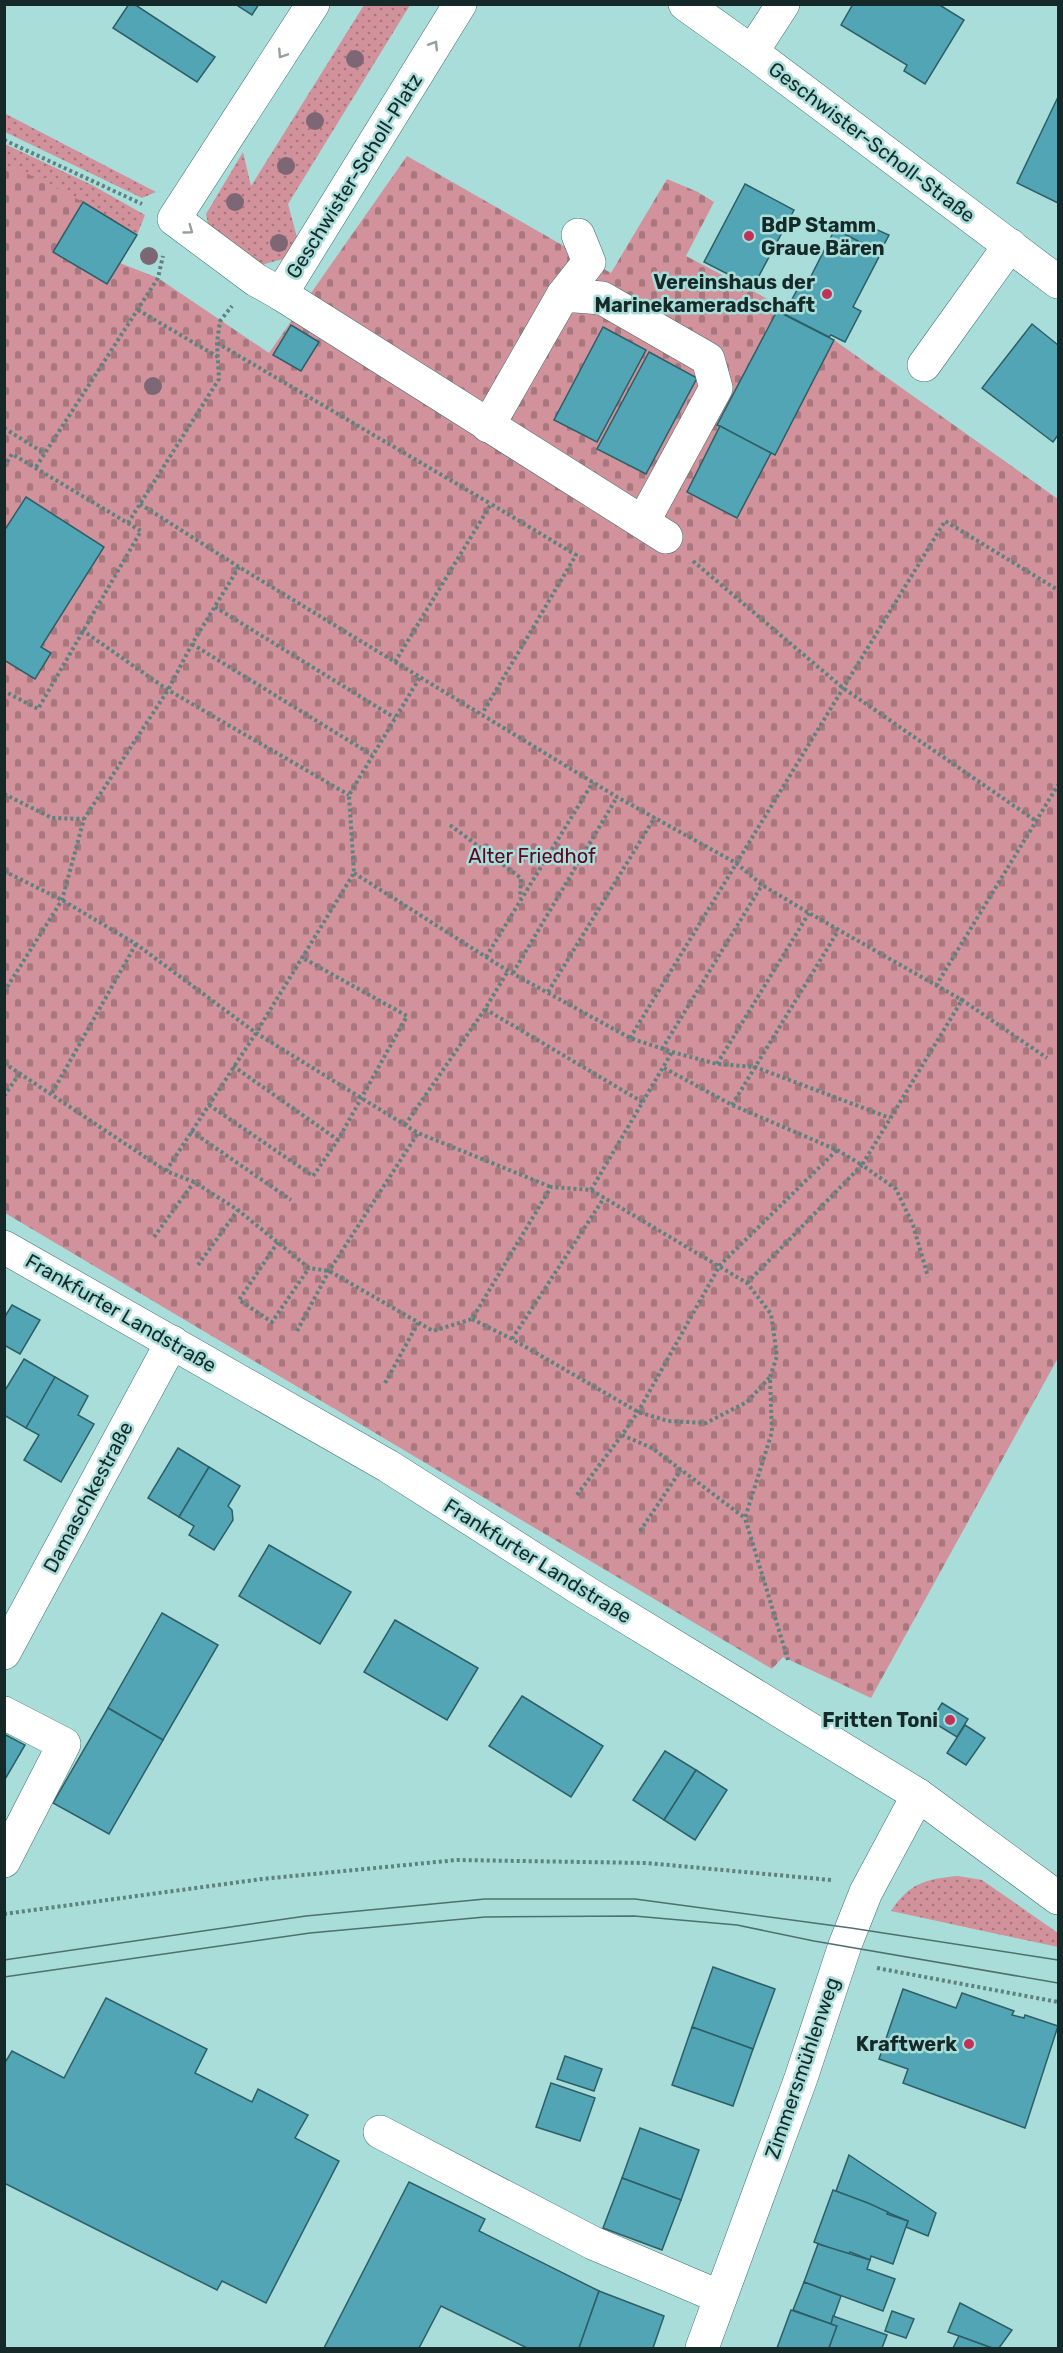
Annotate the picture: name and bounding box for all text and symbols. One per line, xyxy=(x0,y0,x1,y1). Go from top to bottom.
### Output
one-way arrow xyxy=(427,41,439,51)
one-way arrow xyxy=(277,48,289,58)
street label: Geschwister-Scholl-Straße xyxy=(764,57,980,227)
street label: Geschwister-Scholl-Platz xyxy=(281,69,427,283)
place label: BdP Stamm Graue Bären xyxy=(761,213,885,260)
one-way arrow xyxy=(182,223,193,234)
marker: BdP Stamm Graue Bären xyxy=(742,229,756,243)
place label: Vereinshaus der Marinekameradschaft xyxy=(595,270,815,317)
marker: Vereinshaus der Marinekameradschaft xyxy=(820,287,834,301)
park label: Alter Friedhof xyxy=(468,844,596,868)
street label: Frankfurter Landstraße xyxy=(21,1248,221,1378)
street label: Damaschkestraße xyxy=(38,1417,138,1577)
street label: Frankfurter Landstraße xyxy=(440,1493,636,1629)
place label: Fritten Toni xyxy=(822,1708,938,1732)
marker: Fritten Toni xyxy=(943,1713,957,1727)
street label: Zimmersmühlenweg xyxy=(760,1974,844,2162)
place label: Kraftwerk xyxy=(856,2032,957,2056)
marker: Kraftwerk xyxy=(962,2037,976,2051)

